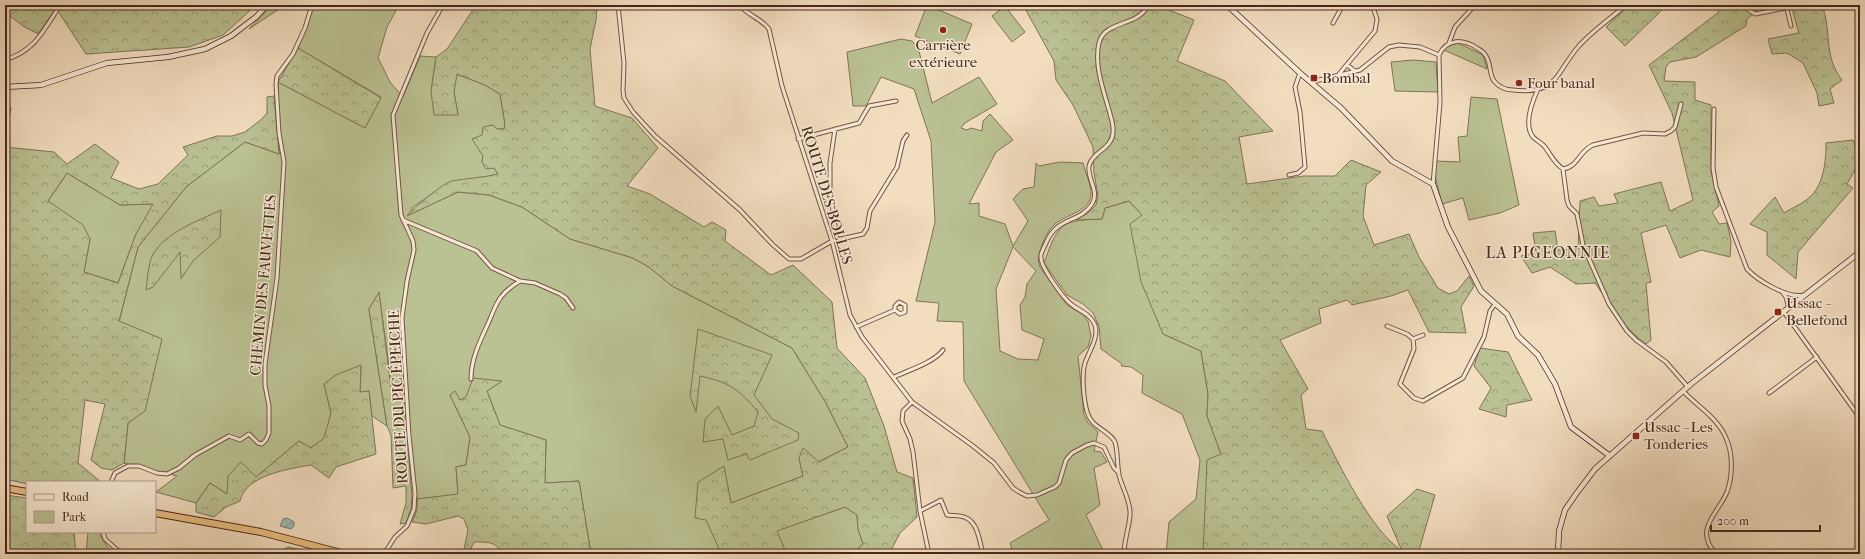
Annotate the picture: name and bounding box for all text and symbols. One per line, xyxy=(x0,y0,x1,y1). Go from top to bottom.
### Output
marker: Carrière extérieure xyxy=(938,25,948,35)
place label: Carrière extérieure xyxy=(909,36,978,71)
place label: Bombal xyxy=(1322,69,1371,87)
marker: Bombal xyxy=(1309,73,1319,83)
place label: Four banal xyxy=(1527,74,1595,92)
marker: Four banal xyxy=(1514,78,1524,88)
street label: ROUTE DES BOLLES xyxy=(797,124,857,267)
street label: CHEMIN DES FAUVETTES xyxy=(246,193,280,376)
district label: LA PIGEONNIE xyxy=(1485,243,1611,262)
place label: Ussac - Bellefond xyxy=(1786,294,1849,329)
marker: Ussac - Bellefond xyxy=(1773,307,1783,317)
street label: ROUTE DU PIC ÉPEICHE xyxy=(384,309,412,485)
place label: Ussac - Les Tonderies xyxy=(1644,418,1713,453)
marker: Ussac - Les Tonderies xyxy=(1631,431,1641,441)
legend xyxy=(26,481,156,533)
text: Road xyxy=(62,490,89,504)
scale bar xyxy=(1711,507,1820,533)
text: Park xyxy=(62,510,87,524)
text: 200 m xyxy=(1717,514,1749,528)

